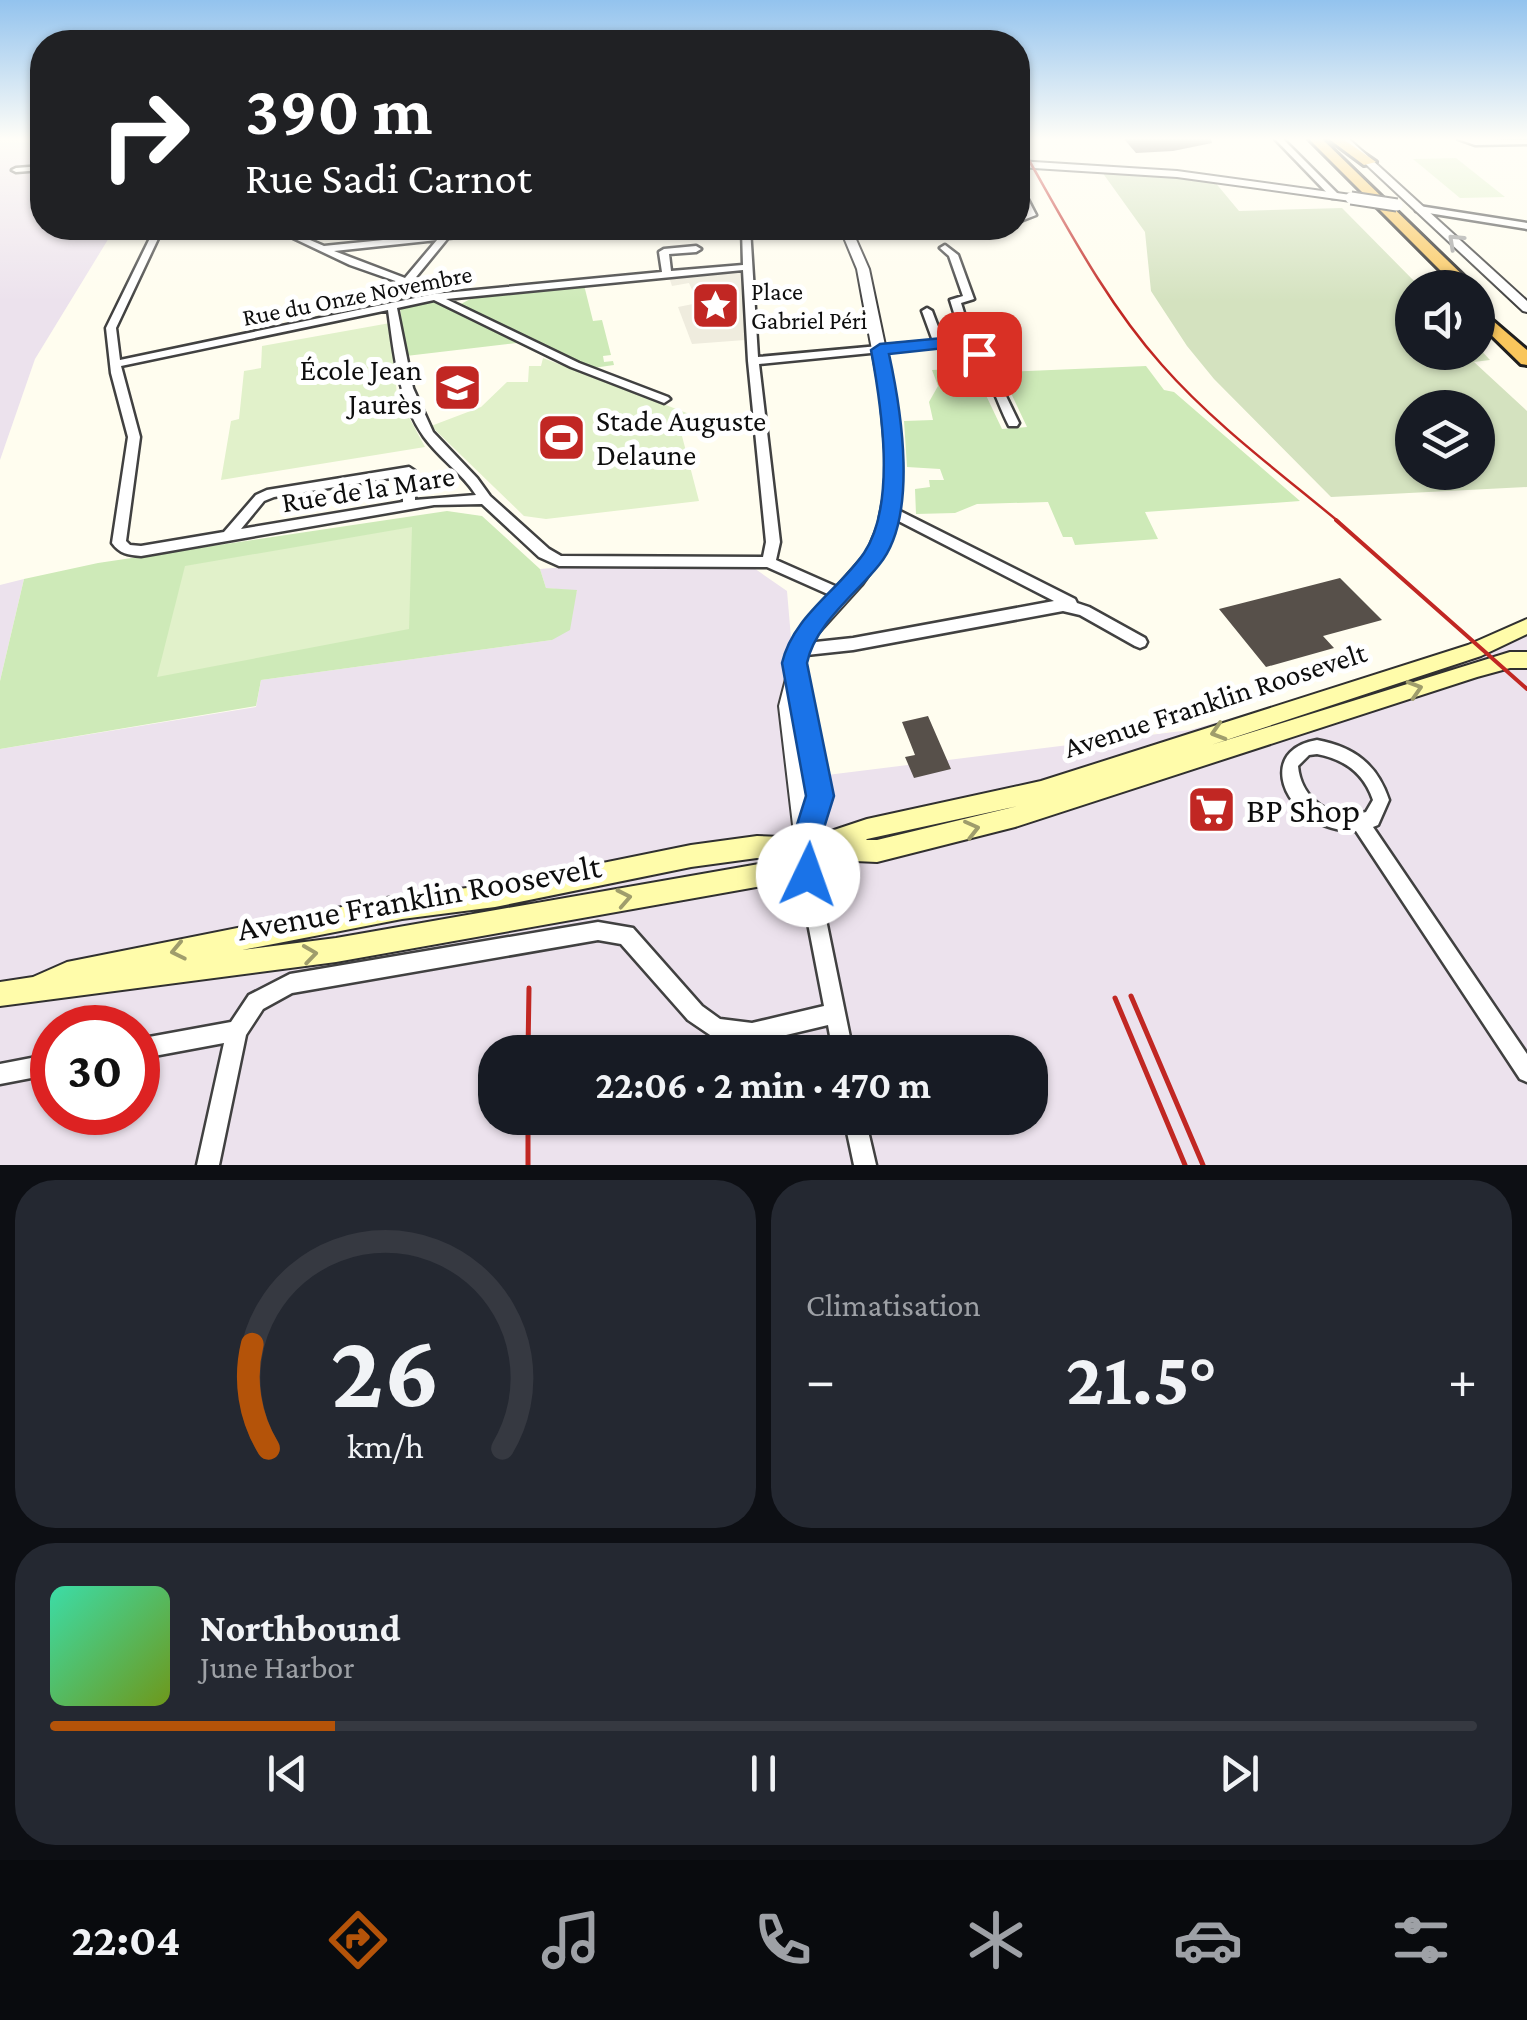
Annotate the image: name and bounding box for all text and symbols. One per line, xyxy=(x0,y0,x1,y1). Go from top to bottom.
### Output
icon: right xyxy=(80,70,210,200)
text: 390 m xyxy=(245,71,433,149)
text: Rue Sadi Carnot xyxy=(245,153,532,203)
one-way arrow xyxy=(1448,235,1467,253)
street label: Rue du Onze Novembre xyxy=(240,260,474,331)
map controls xyxy=(1395,270,1495,490)
button: sound xyxy=(1395,270,1495,370)
place label: Place Gabriel Péri xyxy=(751,278,867,334)
place icon: Place Gabriel Péri xyxy=(690,279,742,331)
pin xyxy=(937,312,1022,397)
icon: arrive xyxy=(952,327,1007,382)
place label: École Jean Jaurès xyxy=(300,353,422,420)
school or university icon: École Jean Jaurès xyxy=(431,361,483,413)
button: layers xyxy=(1395,390,1495,490)
place label: Stade Auguste Delaune xyxy=(596,404,766,471)
sports icon: Stade Auguste Delaune xyxy=(535,412,587,464)
street label: Rue de la Mare xyxy=(279,459,457,518)
street label: Avenue Franklin Roosevelt xyxy=(1059,635,1371,764)
one-way arrow xyxy=(1406,680,1423,701)
one-way arrow xyxy=(1210,720,1227,741)
supermarket icon: BP Shop xyxy=(1185,784,1237,836)
place label: BP Shop xyxy=(1246,791,1360,830)
one-way arrow xyxy=(963,820,980,841)
position arrow xyxy=(756,823,860,927)
street label: Avenue Franklin Roosevelt xyxy=(234,846,604,949)
one-way arrow xyxy=(615,888,632,909)
one-way arrow xyxy=(170,939,187,960)
one-way arrow xyxy=(302,944,318,965)
speed limit sign: 30 xyxy=(30,1005,160,1135)
text: 22:06 · 2 min · 470 m xyxy=(595,1064,931,1106)
text: Climatisation xyxy=(806,1287,981,1323)
text: 26 xyxy=(331,1313,440,1428)
text: 21.5° xyxy=(1066,1337,1217,1420)
text: − xyxy=(806,1349,835,1410)
text: + xyxy=(1448,1349,1477,1410)
text: km/h xyxy=(347,1426,424,1466)
text: Northbound xyxy=(200,1607,401,1649)
text: June Harbor xyxy=(200,1649,355,1685)
icon: previous xyxy=(260,1746,315,1801)
icon: pause xyxy=(736,1746,791,1801)
icon: next xyxy=(1212,1746,1267,1801)
icon: directions xyxy=(323,1905,393,1975)
icon: music xyxy=(536,1905,606,1975)
icon: phone xyxy=(748,1905,818,1975)
icon: climate xyxy=(961,1905,1031,1975)
icon: car xyxy=(1173,1905,1243,1975)
icon: filters xyxy=(1386,1905,1456,1975)
text: 22:04 xyxy=(71,1915,181,1965)

